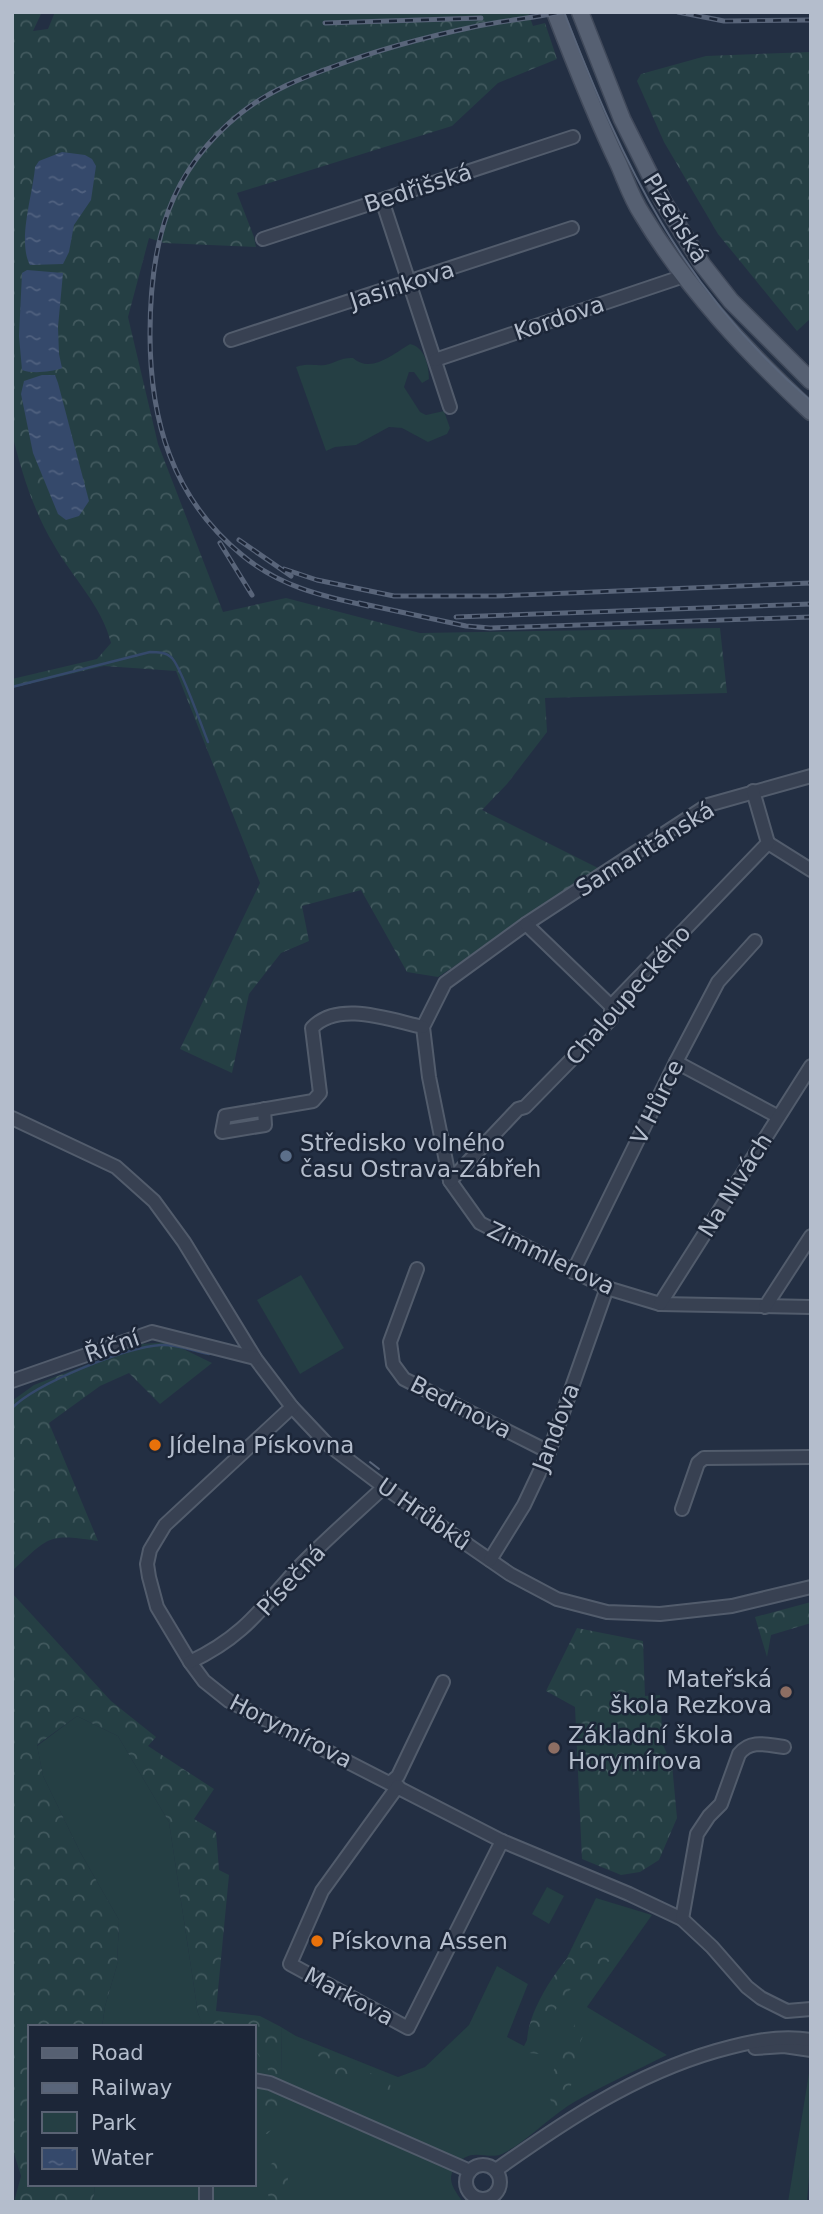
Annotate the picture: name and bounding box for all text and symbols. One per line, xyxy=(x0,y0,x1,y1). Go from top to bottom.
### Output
street label: Bedřišská xyxy=(361,158,475,218)
street label: Plzeňská xyxy=(638,169,714,267)
street label: Jasinkova xyxy=(345,256,457,315)
street label: Kordova xyxy=(511,290,607,346)
street label: Samaritánská xyxy=(571,796,719,902)
street label: Chaloupeckého xyxy=(560,920,696,1070)
street label: V Hůrce xyxy=(625,1056,689,1148)
street label: Na Nivách xyxy=(693,1128,777,1242)
place label: Středisko volného času Ostrava-Zábřeh xyxy=(300,1130,541,1182)
marker: Středisko volného času Ostrava-Zábřeh xyxy=(278,1148,294,1164)
street label: Zimmlerova xyxy=(483,1216,619,1300)
street label: Říční xyxy=(81,1323,143,1367)
street label: Bedrnova xyxy=(406,1370,516,1444)
street label: Jandova xyxy=(527,1379,585,1476)
place label: Jídelna Pískovna xyxy=(167,1432,354,1458)
marker: Jídelna Pískovna xyxy=(147,1437,163,1453)
street label: U Hrůbků xyxy=(373,1473,475,1555)
street label: Písečná xyxy=(252,1539,330,1621)
place label: Mateřská škola Rezkova xyxy=(610,1666,772,1718)
marker: Mateřská škola Rezkova xyxy=(778,1684,794,1700)
street label: Horymírova xyxy=(225,1689,357,1773)
place label: Základní škola Horymírova xyxy=(568,1722,734,1774)
marker: Základní škola Horymírova xyxy=(546,1740,562,1756)
place label: Pískovna Assen xyxy=(331,1928,508,1954)
marker: Pískovna Assen xyxy=(309,1933,325,1949)
street label: Markova xyxy=(300,1962,398,2030)
legend xyxy=(28,2025,256,2186)
text: Road xyxy=(91,2041,144,2065)
text: Railway xyxy=(91,2076,172,2100)
text: Park xyxy=(91,2111,137,2135)
text: Water xyxy=(91,2146,153,2170)

